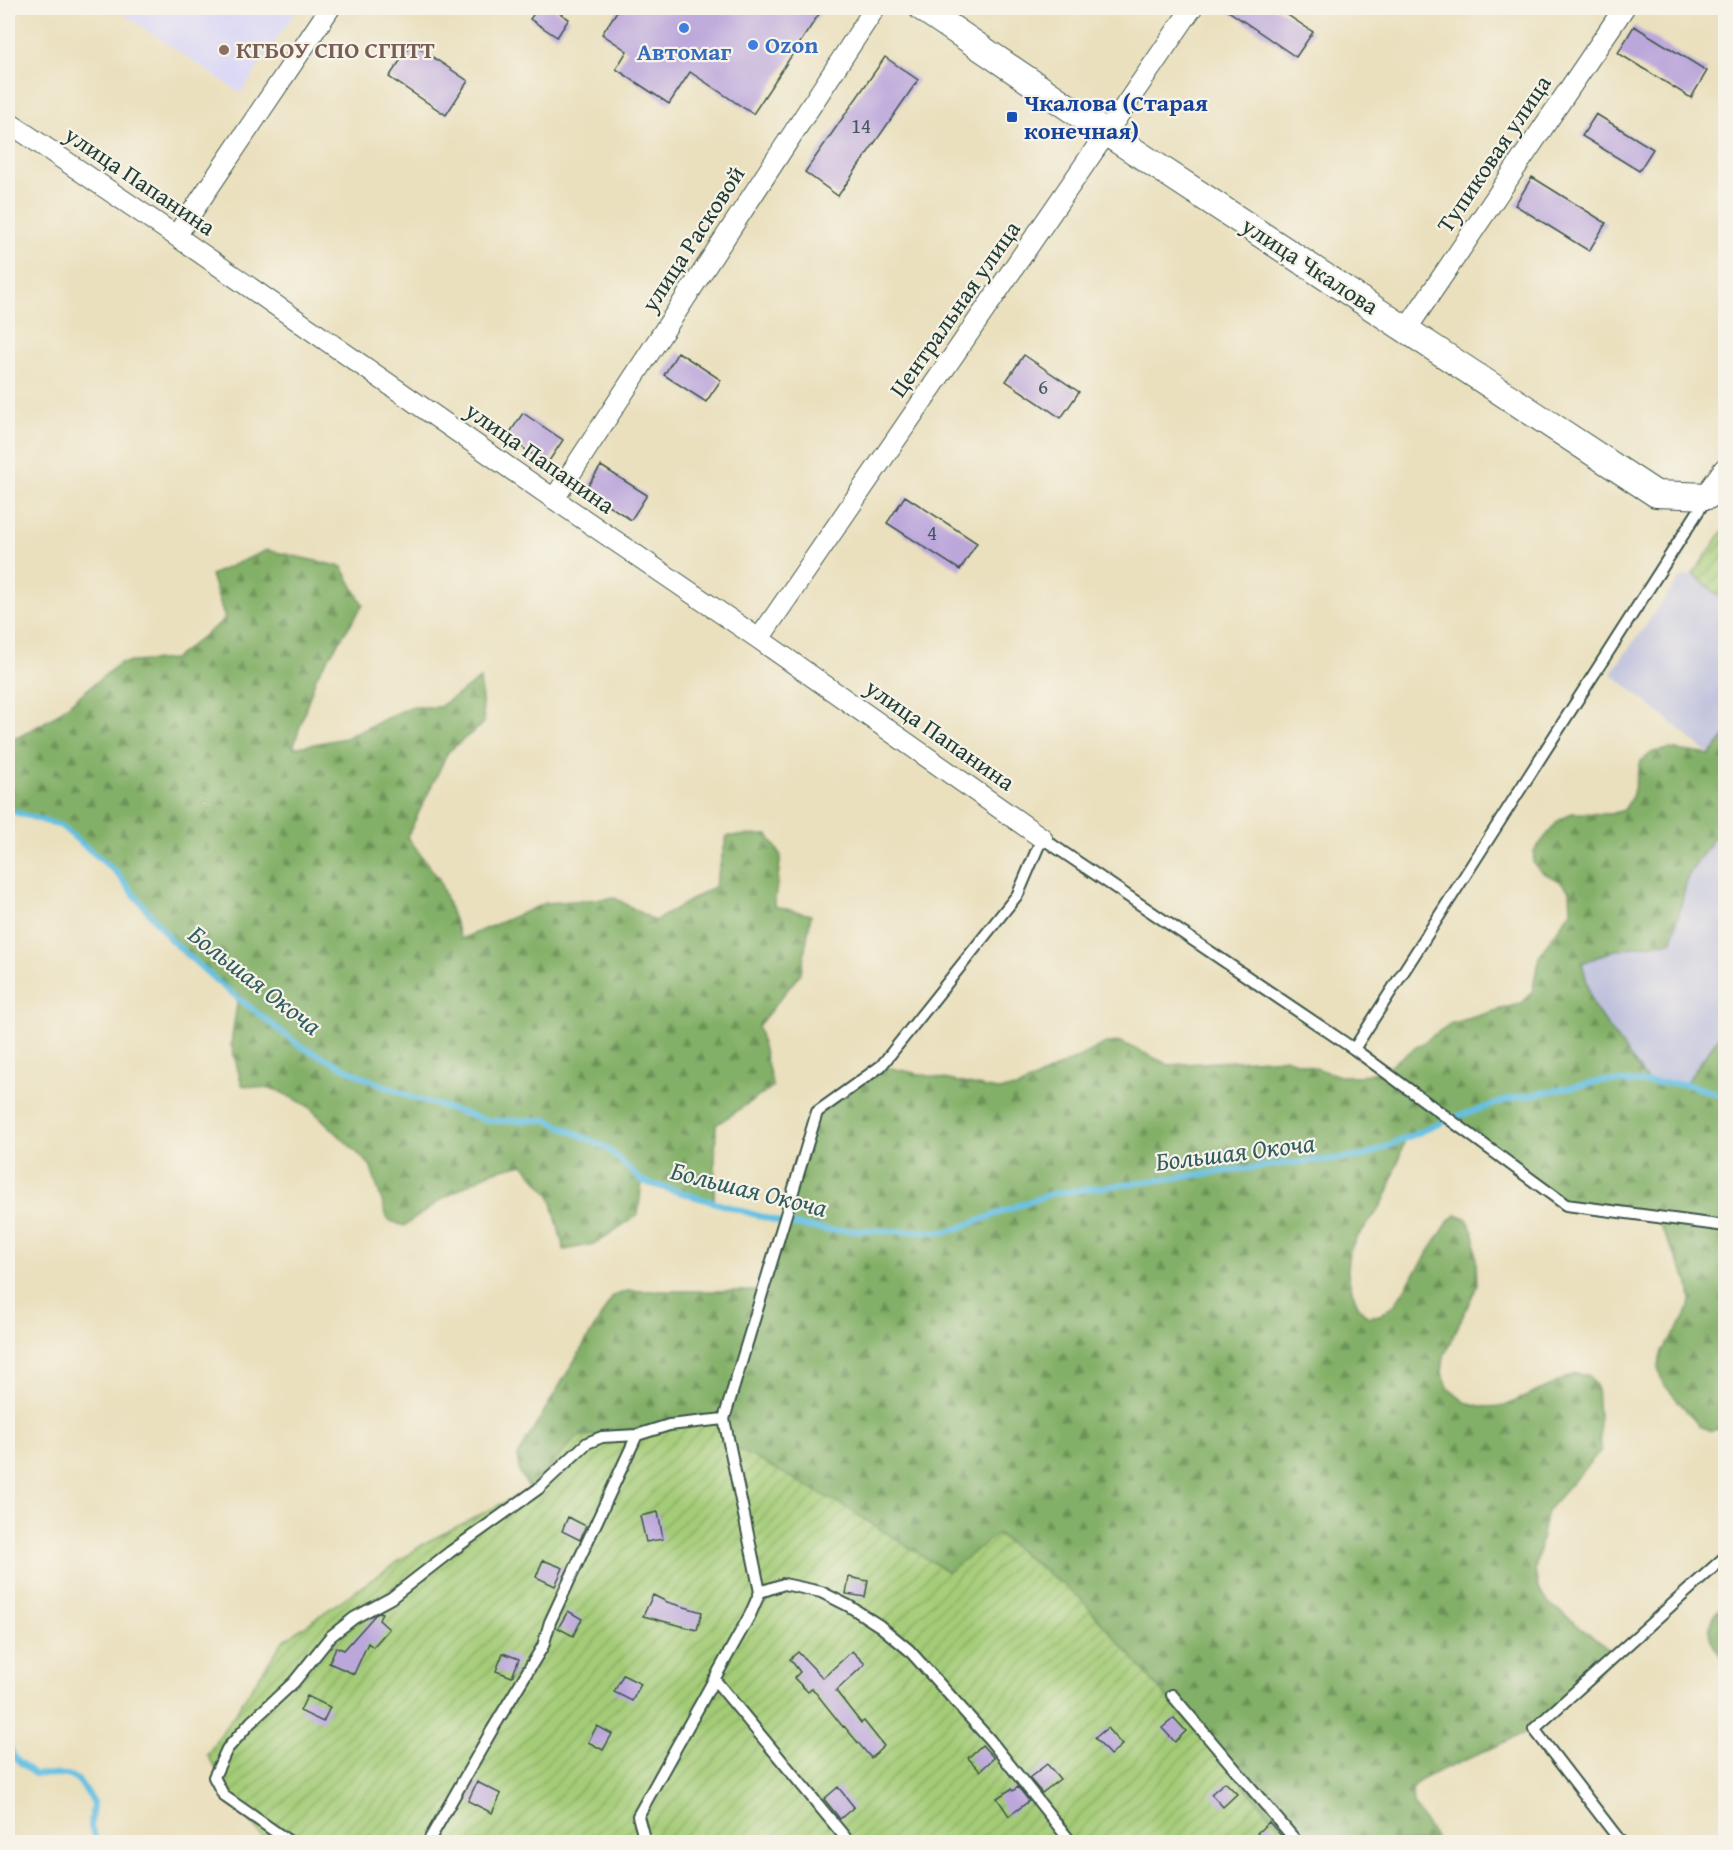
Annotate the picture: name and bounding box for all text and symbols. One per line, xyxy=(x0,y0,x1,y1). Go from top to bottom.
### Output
marker: Автомаг xyxy=(677,21,691,35)
place label: Ozon xyxy=(765,27,819,62)
place label: КГБОУ СПО СГПТТ xyxy=(236,32,435,67)
place label: Автомаг xyxy=(637,34,732,69)
marker: Ozon xyxy=(746,38,760,52)
marker: КГБОУ СПО СГПТТ xyxy=(217,43,231,57)
street label: Тупиковая улица xyxy=(1428,67,1560,240)
place label: Чкалова (Старая конечная) xyxy=(1024,85,1208,148)
house number: 14 xyxy=(851,110,871,141)
marker: Чкалова (Старая конечная) xyxy=(1005,110,1019,124)
street label: улица Папанина xyxy=(57,116,223,244)
street label: улица Расковой xyxy=(632,159,753,320)
street label: улица Чкалова xyxy=(1234,208,1386,323)
street label: Центральная улица xyxy=(880,213,1029,404)
house number: 6 xyxy=(1038,371,1048,402)
street label: улица Папанина xyxy=(458,392,623,523)
house number: 4 xyxy=(927,517,937,548)
street label: улица Папанина xyxy=(858,669,1023,800)
water label: Большая Окоча xyxy=(180,915,330,1044)
water label: Большая Окоча xyxy=(1153,1122,1317,1181)
water label: Большая Окоча xyxy=(667,1150,832,1227)

